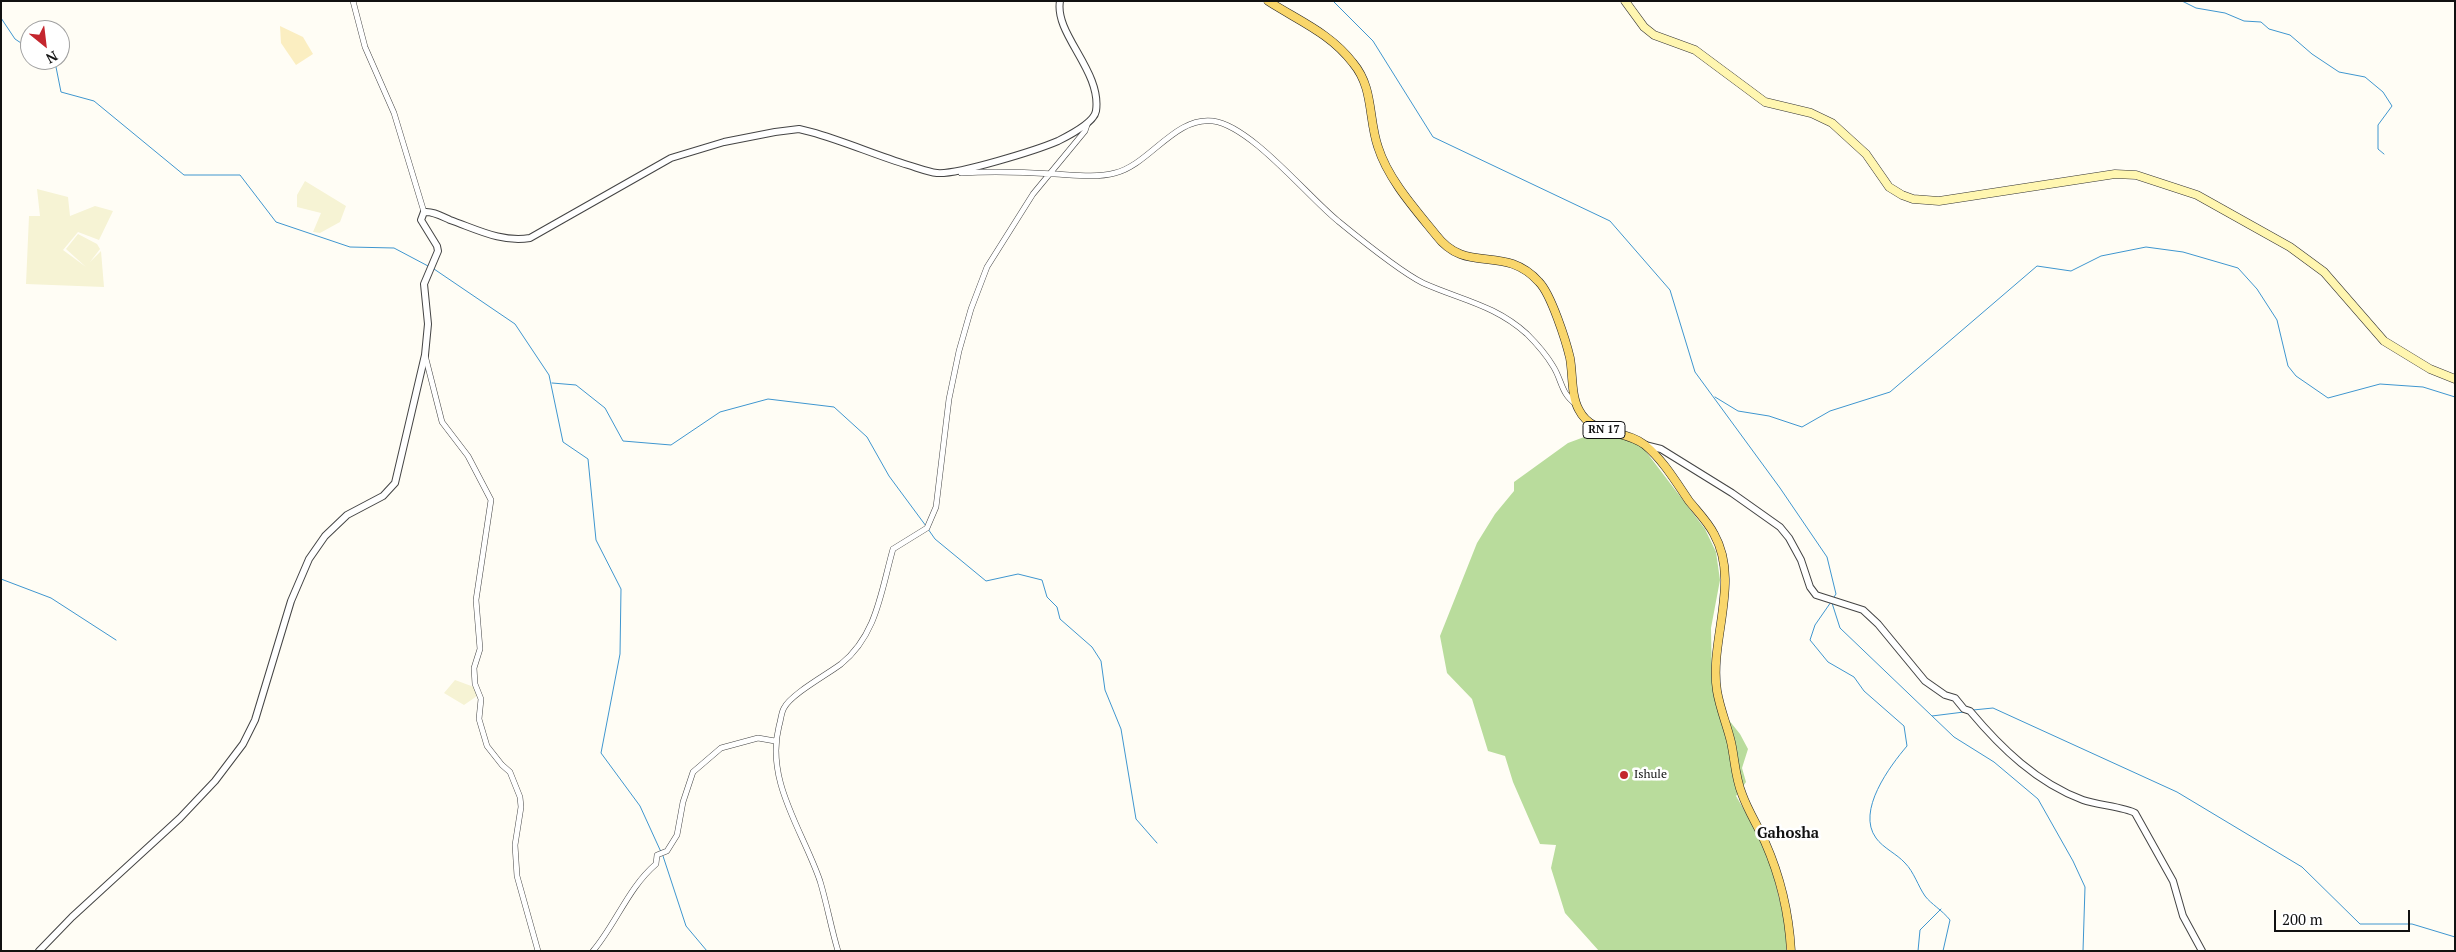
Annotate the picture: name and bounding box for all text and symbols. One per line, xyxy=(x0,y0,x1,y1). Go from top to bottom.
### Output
north arrow xyxy=(20,20,70,70)
text: N xyxy=(43,47,61,69)
road number: RN 17 xyxy=(1583,422,1625,438)
place label: Ishule xyxy=(1634,768,1667,782)
marker: Ishule xyxy=(1618,769,1630,781)
district label: Gahosha xyxy=(1757,825,1819,843)
scale bar xyxy=(2276,900,2412,932)
text: 200 m xyxy=(2282,909,2323,929)

